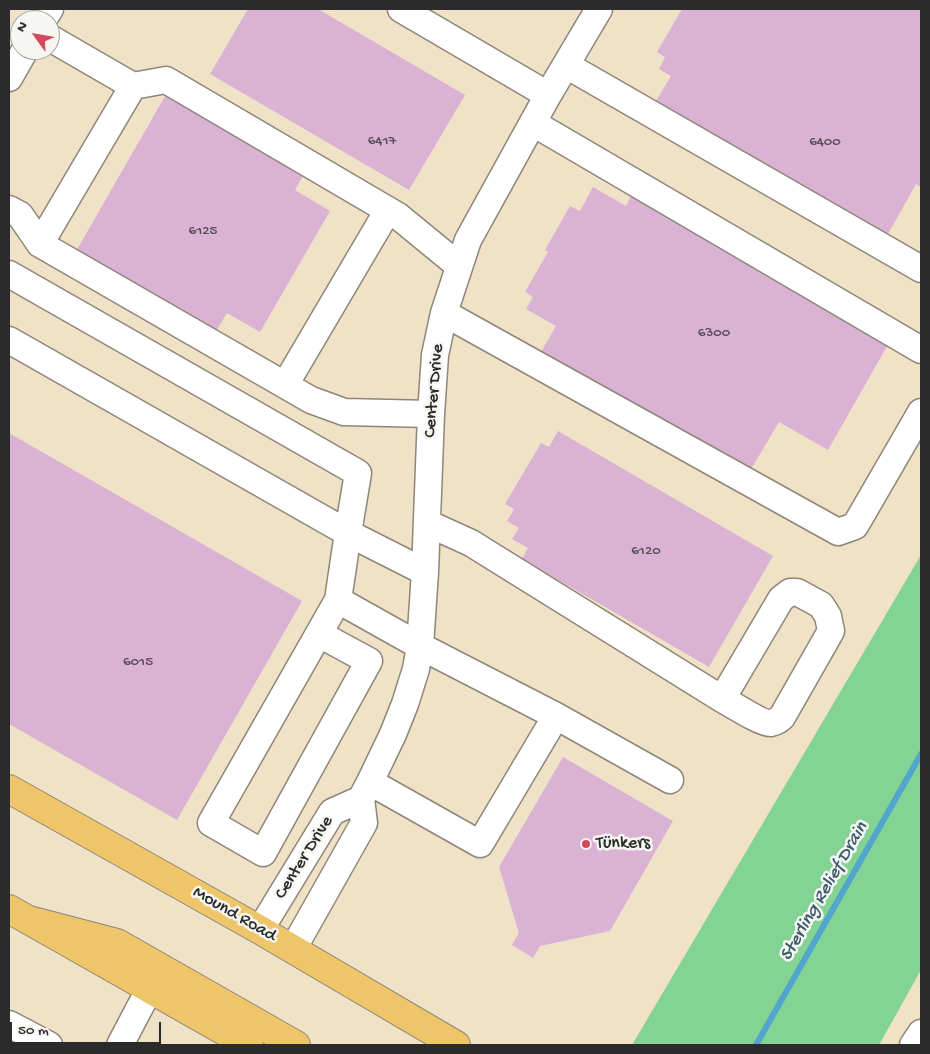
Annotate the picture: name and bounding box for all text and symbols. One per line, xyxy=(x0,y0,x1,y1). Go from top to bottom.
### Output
north arrow xyxy=(10,10,60,60)
text: N xyxy=(13,19,32,36)
house number: 6417 xyxy=(368,133,396,151)
house number: 6400 xyxy=(809,134,841,152)
house number: 6125 xyxy=(189,223,217,241)
house number: 6300 xyxy=(698,325,730,343)
street label: Center Drive xyxy=(420,343,450,439)
house number: 6120 xyxy=(631,543,661,561)
house number: 6015 xyxy=(123,654,153,672)
street label: Center Drive xyxy=(271,812,339,904)
water label: Sterling Relief Drain xyxy=(776,818,874,966)
place label: Tünkers xyxy=(596,833,650,855)
marker: Tünkers xyxy=(580,838,592,850)
street label: Mound Road xyxy=(188,882,280,948)
scale bar xyxy=(12,1012,164,1044)
text: 50 m xyxy=(18,1022,49,1040)

